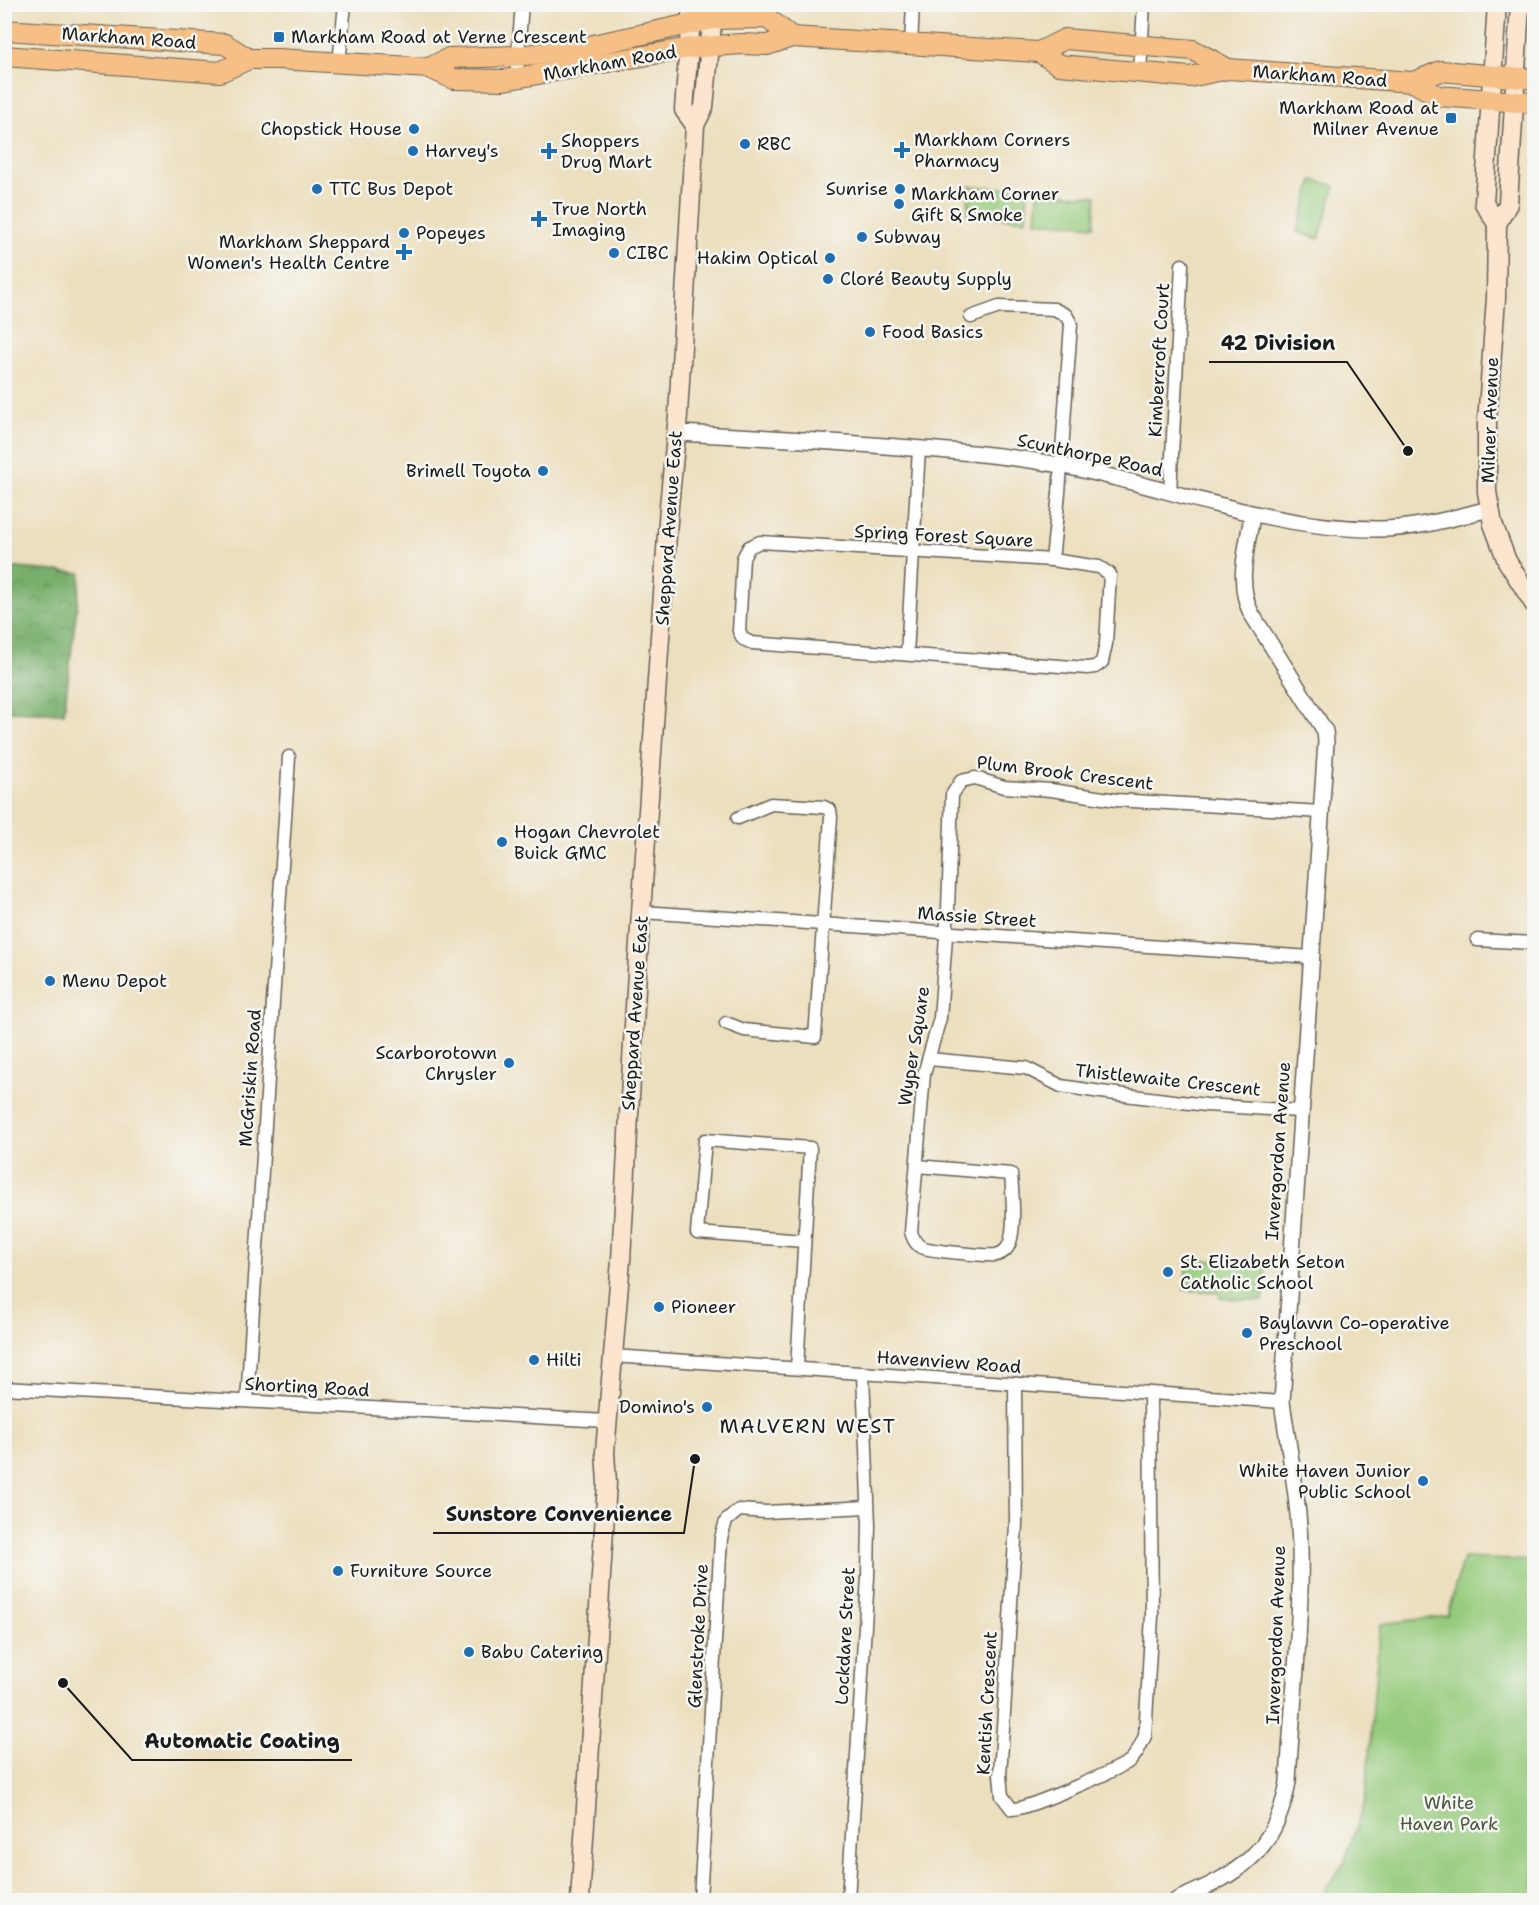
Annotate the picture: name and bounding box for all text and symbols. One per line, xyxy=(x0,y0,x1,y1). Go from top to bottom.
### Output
street label: Markham Road xyxy=(61,21,197,55)
place label: Markham Road at Verne Crescent xyxy=(291,25,587,49)
marker: Markham Road at Verne Crescent xyxy=(272,30,286,44)
street label: Markham Road xyxy=(541,39,679,87)
street label: Markham Road xyxy=(1252,59,1388,93)
place label: Markham Road at Milner Avenue xyxy=(1279,96,1439,141)
marker: Markham Road at Milner Avenue xyxy=(1444,111,1458,125)
place label: Chopstick House xyxy=(260,117,402,141)
marker: Chopstick House xyxy=(407,122,421,136)
place label: Markham Corners Pharmacy xyxy=(914,128,1071,173)
place label: Shoppers Drug Mart xyxy=(561,129,652,174)
place label: RBC xyxy=(757,132,791,156)
marker: RBC xyxy=(738,137,752,151)
place label: Harvey's xyxy=(425,139,499,163)
marker: Markham Corners Pharmacy xyxy=(895,143,909,157)
marker: Harvey's xyxy=(406,144,420,158)
marker: Shoppers Drug Mart xyxy=(542,144,556,158)
place label: TTC Bus Depot xyxy=(329,177,454,201)
place label: Sunrise xyxy=(826,177,888,201)
marker: TTC Bus Depot xyxy=(310,182,324,196)
marker: Sunrise xyxy=(893,182,907,196)
place label: Markham Corner Gift & Smoke xyxy=(911,182,1059,227)
place label: True North Imaging xyxy=(552,197,647,242)
marker: Markham Corner Gift & Smoke xyxy=(892,197,906,211)
marker: True North Imaging xyxy=(530,210,548,228)
place label: Popeyes xyxy=(416,221,486,245)
place label: Subway xyxy=(874,225,941,249)
marker: Popeyes xyxy=(397,226,411,240)
place label: Markham Sheppard Women's Health Centre xyxy=(187,230,390,275)
marker: Subway xyxy=(855,230,869,244)
place label: CIBC xyxy=(626,241,669,265)
marker: Markham Sheppard Women's Health Centre xyxy=(395,243,413,261)
marker: CIBC xyxy=(607,246,621,260)
place label: Hakim Optical xyxy=(697,246,819,270)
marker: Hakim Optical xyxy=(823,251,837,265)
place label: Cloré Beauty Supply xyxy=(840,267,1012,291)
marker: Cloré Beauty Supply xyxy=(821,272,835,286)
street label: Kimbercroft Court xyxy=(1143,282,1175,438)
place label: Food Basics xyxy=(882,320,983,344)
callout: 42 Division xyxy=(1209,324,1347,362)
marker: Food Basics xyxy=(863,325,877,339)
text: 42 Division xyxy=(1221,330,1335,356)
street label: Milner Avenue xyxy=(1476,356,1504,484)
street label: Scunthorpe Road xyxy=(1015,428,1165,482)
street label: Sheppard Avenue East xyxy=(650,429,688,626)
place label: Brimell Toyota xyxy=(406,459,531,483)
marker: Brimell Toyota xyxy=(536,464,550,478)
street label: Spring Forest Square xyxy=(854,519,1034,553)
street label: Plum Brook Crescent xyxy=(975,750,1155,796)
place label: Hogan Chevrolet Buick GMC xyxy=(514,820,660,865)
marker: Hogan Chevrolet Buick GMC xyxy=(495,835,509,849)
street label: Massie Street xyxy=(917,901,1038,933)
street label: Sheppard Avenue East xyxy=(616,914,654,1111)
place label: Menu Depot xyxy=(62,969,167,993)
marker: Menu Depot xyxy=(43,974,57,988)
street label: Wyper Square xyxy=(893,984,935,1108)
street label: McGriskin Road xyxy=(233,1008,267,1148)
place label: Scarborotown Chrysler xyxy=(375,1041,497,1086)
marker: Scarborotown Chrysler xyxy=(502,1056,516,1070)
street label: Thistlewaite Crescent xyxy=(1074,1058,1262,1102)
street label: Invergordon Avenue xyxy=(1260,1061,1296,1241)
place label: St. Elizabeth Seton Catholic School xyxy=(1180,1250,1345,1295)
marker: St. Elizabeth Seton Catholic School xyxy=(1161,1265,1175,1279)
place label: Pioneer xyxy=(671,1295,736,1319)
marker: Pioneer xyxy=(652,1300,666,1314)
place label: Baylawn Co-operative Preschool xyxy=(1259,1311,1450,1356)
marker: Baylawn Co-operative Preschool xyxy=(1240,1326,1254,1340)
street label: Havenview Road xyxy=(876,1345,1022,1379)
place label: Hilti xyxy=(546,1348,582,1372)
marker: Hilti xyxy=(527,1353,541,1367)
street label: Shorting Road xyxy=(244,1372,370,1402)
place label: Domino's xyxy=(619,1395,695,1419)
marker: Domino's xyxy=(700,1400,714,1414)
district label: MALVERN WEST xyxy=(719,1413,897,1439)
place label: White Haven Junior Public School xyxy=(1239,1459,1412,1504)
marker: White Haven Junior Public School xyxy=(1416,1474,1430,1488)
callout: Sunstore Convenience xyxy=(433,1495,684,1533)
text: Sunstore Convenience xyxy=(446,1501,672,1527)
street label: Invergordon Avenue xyxy=(1261,1545,1291,1725)
place label: Furniture Source xyxy=(350,1559,492,1583)
street label: Glenstroke Drive xyxy=(682,1563,714,1709)
marker: Furniture Source xyxy=(331,1564,345,1578)
street label: Lockdare Street xyxy=(829,1566,861,1705)
street label: Kentish Crescent xyxy=(971,1630,1003,1776)
place label: Babu Catering xyxy=(481,1640,603,1664)
marker: Babu Catering xyxy=(462,1645,476,1659)
callout: Automatic Coating xyxy=(132,1722,352,1760)
text: Automatic Coating xyxy=(144,1728,340,1754)
park label: White Haven Park xyxy=(1400,1791,1498,1836)

